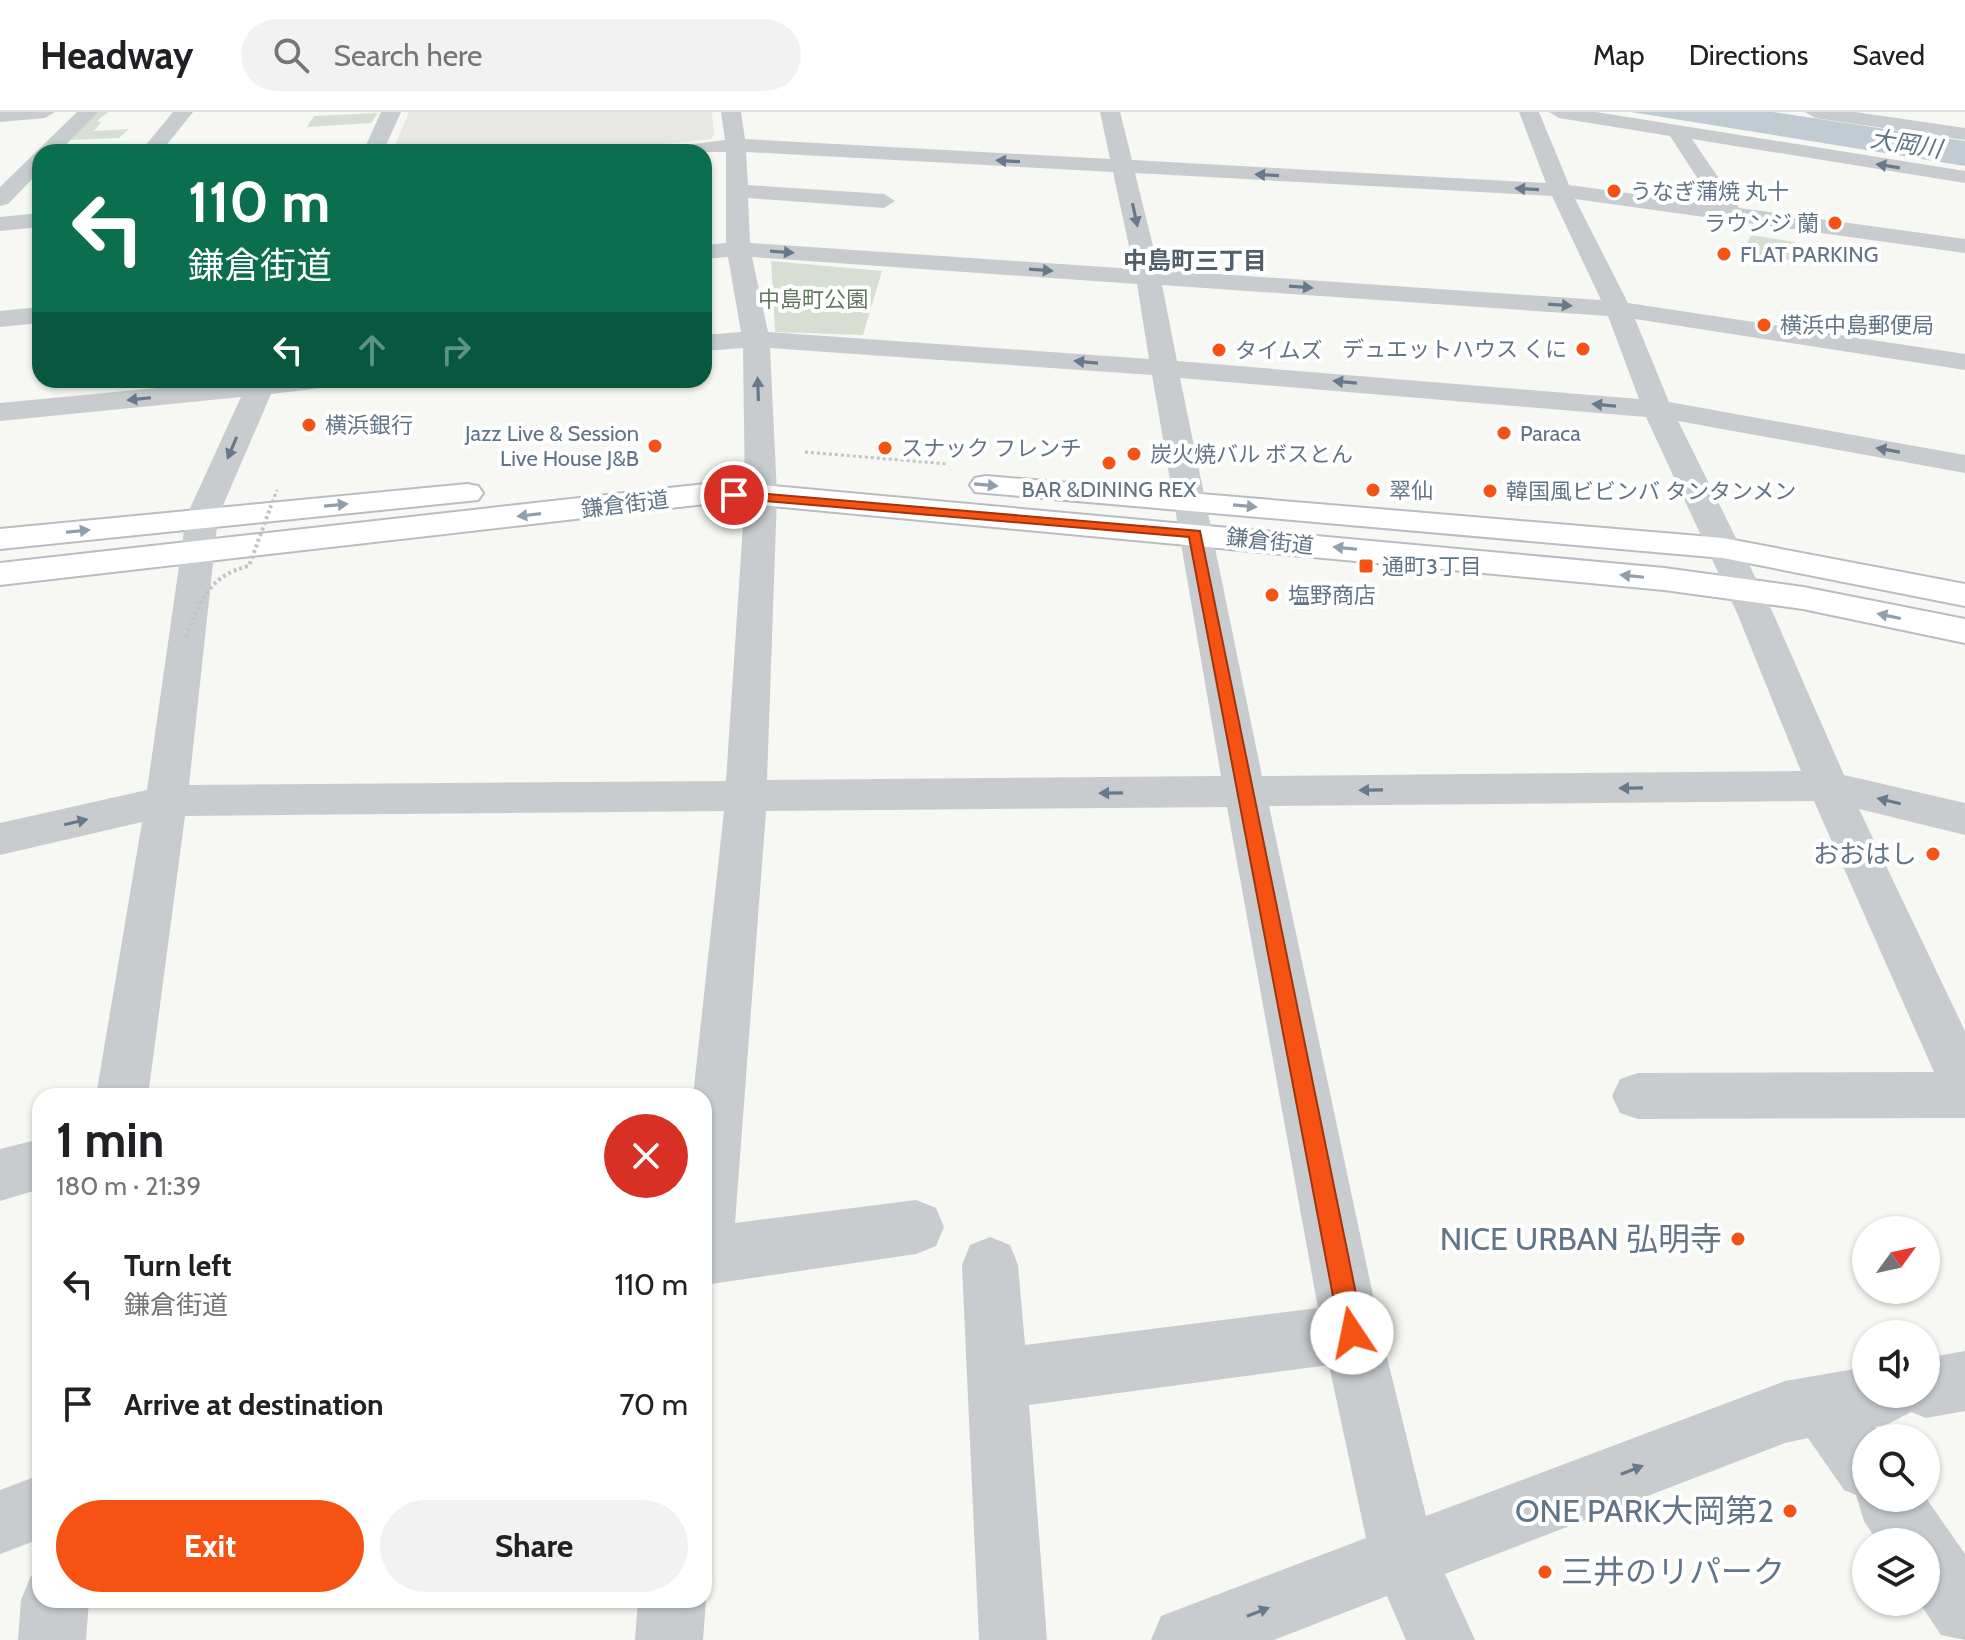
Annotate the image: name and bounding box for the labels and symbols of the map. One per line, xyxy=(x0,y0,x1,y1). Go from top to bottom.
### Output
water label: 大岡川 xyxy=(1868,124,1947,164)
one-way arrow xyxy=(995,154,1020,167)
one-way arrow xyxy=(1875,159,1900,171)
one-way arrow xyxy=(1254,168,1279,181)
place label: うなぎ蒲焼 丸十 xyxy=(1630,178,1789,205)
one-way arrow xyxy=(1514,182,1539,195)
marker: うなぎ蒲焼 丸十 xyxy=(1605,182,1623,200)
one-way arrow xyxy=(1129,203,1142,228)
place label: ラウンジ 蘭 xyxy=(1704,210,1819,237)
marker: ラウンジ 蘭 xyxy=(1826,214,1844,232)
place label: FLAT PARKING xyxy=(1740,241,1878,268)
marker: FLAT PARKING xyxy=(1715,245,1733,263)
one-way arrow xyxy=(770,246,795,259)
district label: 中島町三丁目 xyxy=(1123,246,1267,275)
one-way arrow xyxy=(1029,264,1054,277)
one-way arrow xyxy=(1289,281,1314,294)
park label: 中島町公園 xyxy=(758,286,868,313)
one-way arrow xyxy=(1548,299,1573,312)
place label: 横浜中島郵便局 xyxy=(1780,312,1934,339)
marker: 横浜中島郵便局 xyxy=(1755,316,1773,334)
place label: デュエットハウス くに xyxy=(1342,336,1567,363)
place label: タイムズ xyxy=(1235,337,1323,364)
marker: デュエットハウス くに xyxy=(1574,340,1592,358)
marker: タイムズ xyxy=(1210,341,1228,359)
one-way arrow xyxy=(1073,355,1098,368)
one-way arrow xyxy=(1332,375,1357,388)
one-way arrow xyxy=(752,376,765,401)
one-way arrow xyxy=(126,392,151,405)
one-way arrow xyxy=(1591,398,1616,411)
place label: 横浜銀行 xyxy=(325,412,413,439)
marker: 横浜銀行 xyxy=(300,416,318,434)
place label: Jazz Live & Session Live House J&B xyxy=(464,420,639,472)
place label: Paraca xyxy=(1520,420,1581,447)
marker: Paraca xyxy=(1495,424,1513,442)
place label: スナック フレンチ xyxy=(901,435,1082,462)
one-way arrow xyxy=(226,437,239,460)
marker: Jazz Live & Session Live House J&B xyxy=(646,437,664,455)
marker: スナック フレンチ xyxy=(876,439,894,457)
place label: 炭火焼バル ボスとん xyxy=(1150,441,1353,468)
one-way arrow xyxy=(1875,443,1900,456)
marker: 炭火焼バル ボスとん xyxy=(1125,445,1143,463)
marker: BAR &DINING REX xyxy=(1100,454,1118,472)
pin xyxy=(700,461,768,529)
place label: BAR &DINING REX xyxy=(1022,476,1196,503)
place label: 翠仙 xyxy=(1389,477,1433,504)
one-way arrow xyxy=(974,478,999,491)
place label: 韓国風ビビンバ タンタンメン xyxy=(1506,478,1796,505)
marker: 翠仙 xyxy=(1364,481,1382,499)
marker: 韓国風ビビンバ タンタンメン xyxy=(1481,482,1499,500)
street label: 鎌倉街道 xyxy=(580,486,670,523)
one-way arrow xyxy=(324,498,349,511)
one-way arrow xyxy=(1233,500,1258,513)
one-way arrow xyxy=(516,509,541,522)
street label: 鎌倉街道 xyxy=(1225,523,1315,560)
one-way arrow xyxy=(65,524,90,537)
one-way arrow xyxy=(1332,542,1357,555)
place label: 通町3丁目 xyxy=(1382,553,1482,580)
marker: 通町3丁目 xyxy=(1357,557,1375,575)
one-way arrow xyxy=(1619,570,1644,583)
place label: 塩野商店 xyxy=(1288,582,1376,609)
marker: 塩野商店 xyxy=(1263,586,1281,604)
one-way arrow xyxy=(1876,609,1901,621)
one-way arrow xyxy=(1618,782,1643,794)
one-way arrow xyxy=(1358,784,1383,796)
one-way arrow xyxy=(1098,786,1123,799)
one-way arrow xyxy=(1876,794,1901,806)
one-way arrow xyxy=(64,815,89,828)
place label: おおはし xyxy=(1813,838,1917,870)
marker: おおはし xyxy=(1924,845,1942,863)
north arrow xyxy=(1852,1216,1940,1304)
place label: NICE URBAN 弘明寺 xyxy=(1440,1219,1722,1258)
marker: NICE URBAN 弘明寺 xyxy=(1729,1230,1747,1248)
position arrow xyxy=(1310,1291,1394,1375)
one-way arrow xyxy=(1620,1463,1644,1476)
place label: ONE PARK大岡第2 xyxy=(1515,1491,1774,1530)
marker: ONE PARK大岡第2 xyxy=(1781,1502,1799,1520)
place label: 三井のリパーク xyxy=(1561,1552,1785,1591)
marker: 三井のリパーク xyxy=(1536,1563,1554,1581)
one-way arrow xyxy=(1246,1605,1270,1618)

